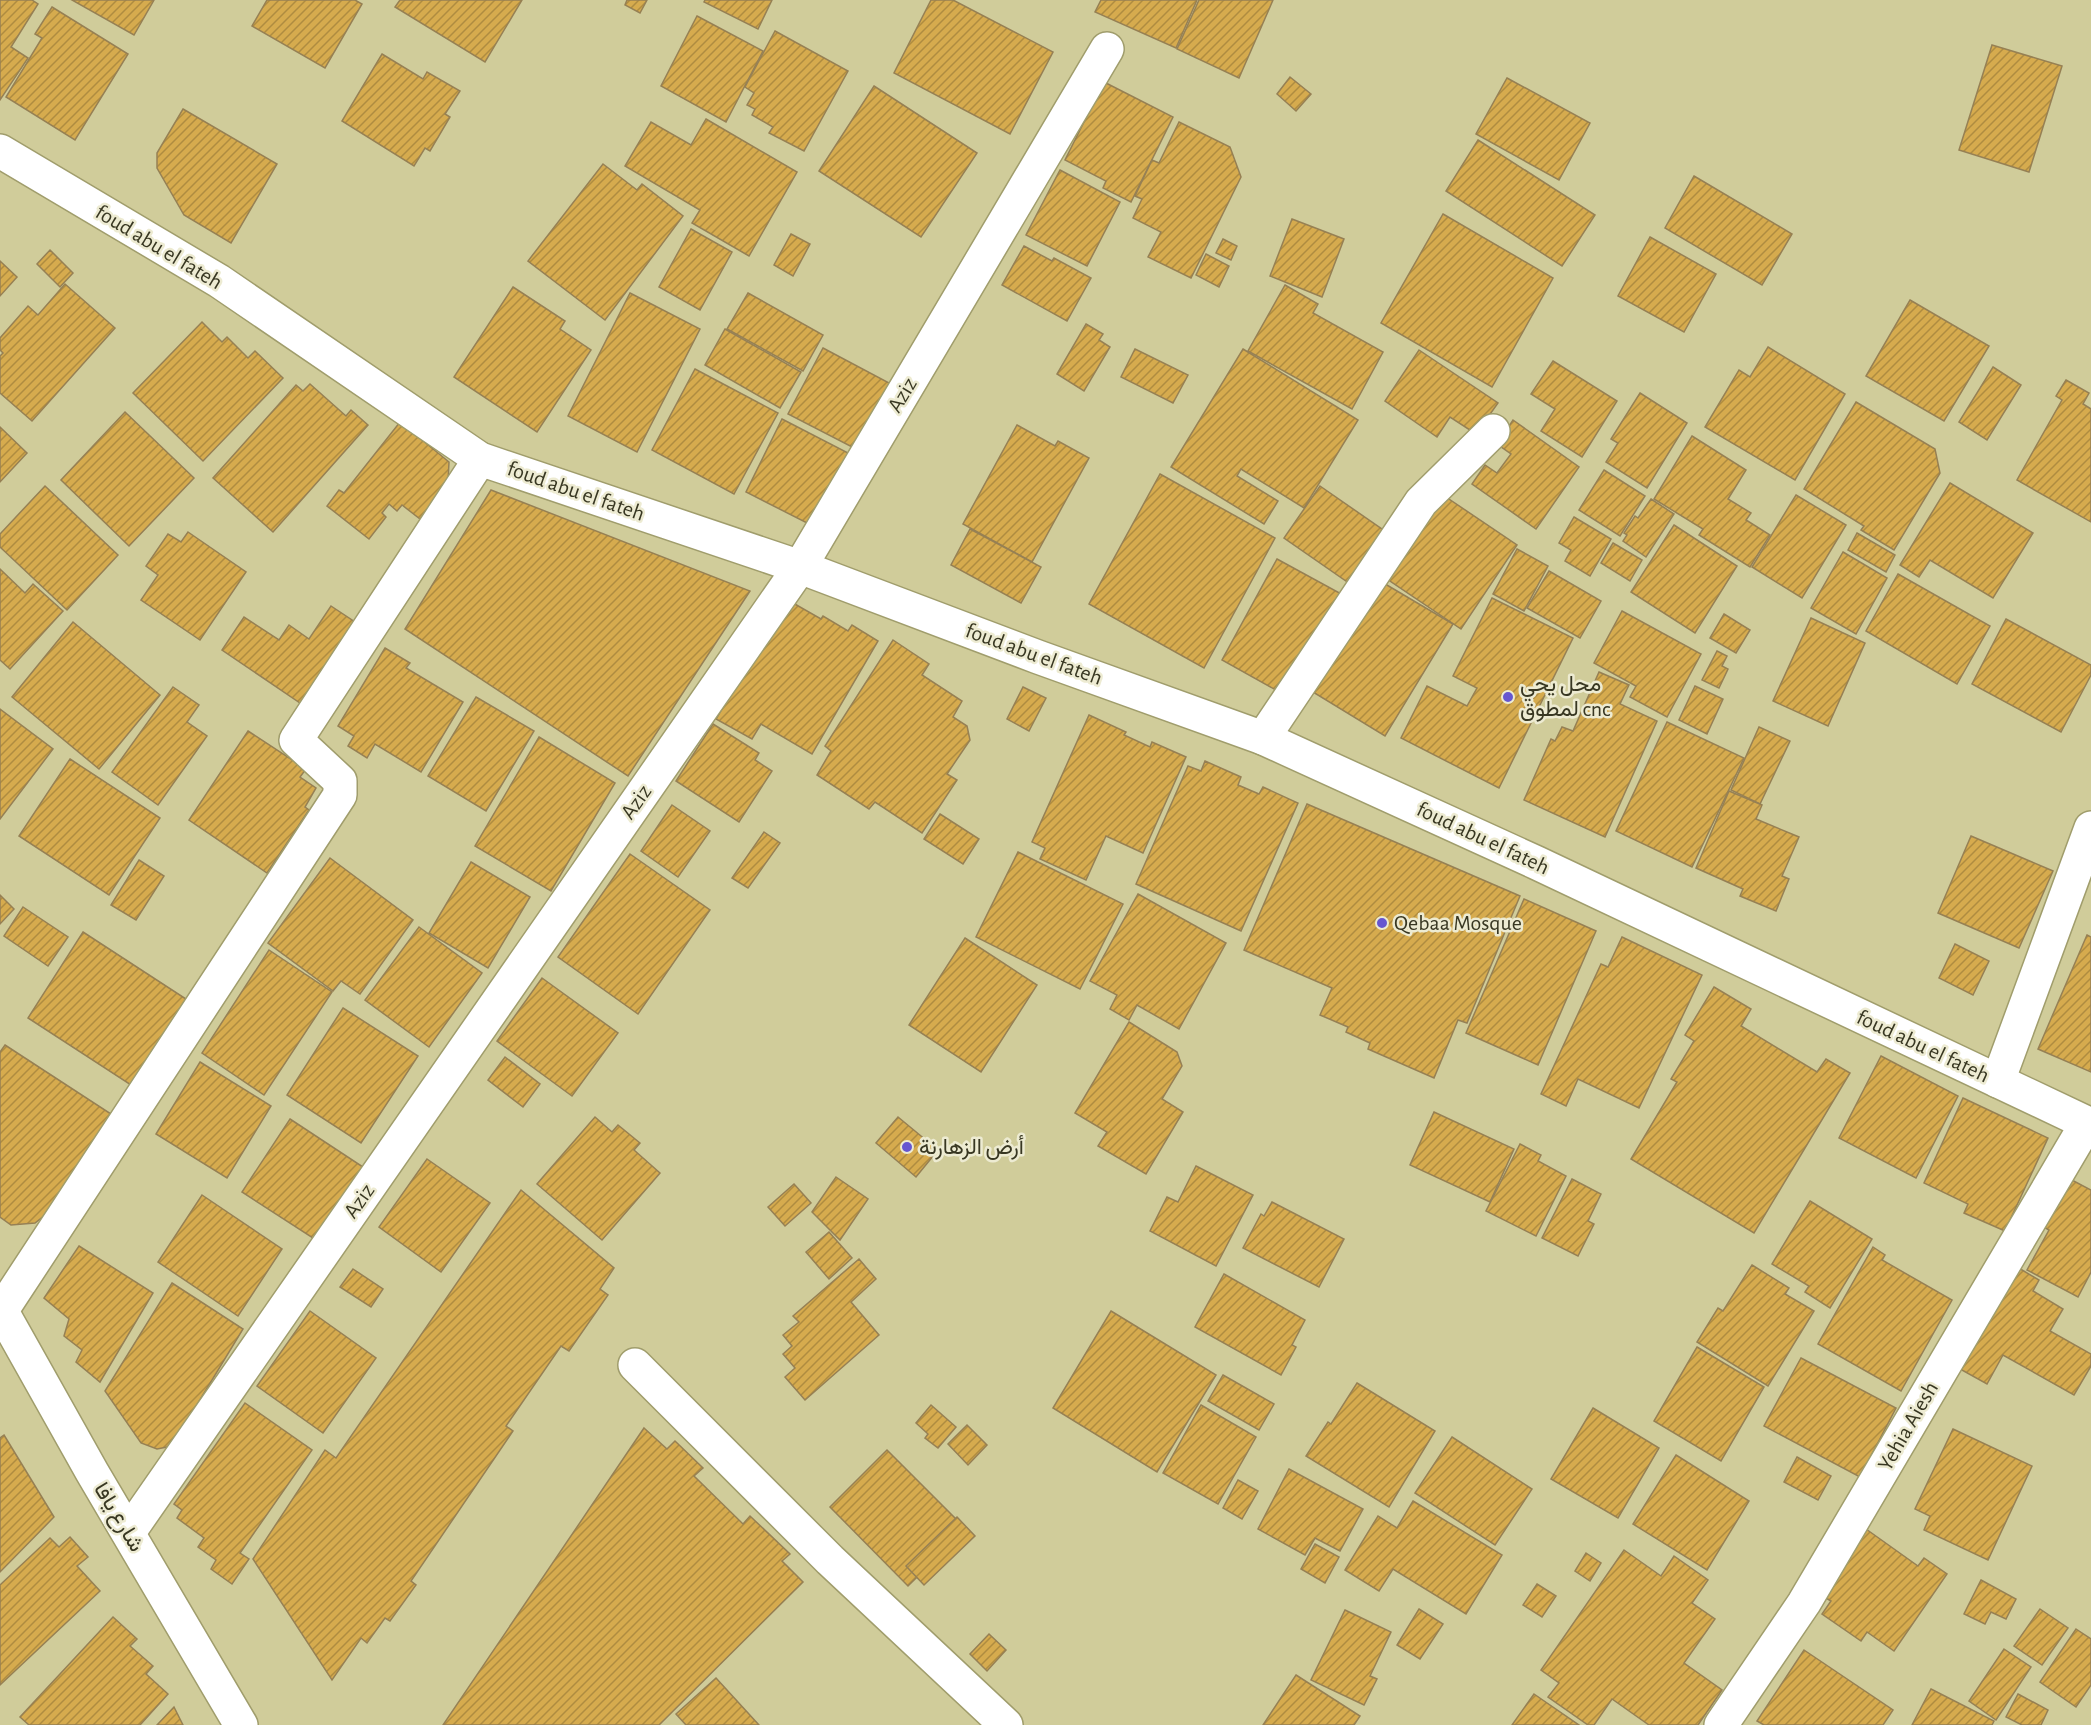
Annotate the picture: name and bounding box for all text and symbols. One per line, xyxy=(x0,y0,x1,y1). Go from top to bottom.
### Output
street label: foud abu el fateh xyxy=(92,201,226,293)
street label: Aziz xyxy=(883,374,921,416)
street label: foud abu el fateh xyxy=(504,457,648,525)
street label: foud abu el fateh xyxy=(963,619,1105,689)
place label: محل يحي لمطوق cnc xyxy=(1520,673,1611,722)
marker: محل يحي لمطوق cnc xyxy=(1501,690,1515,704)
street label: Aziz xyxy=(617,781,655,823)
street label: foud abu el fateh xyxy=(1413,798,1553,878)
place label: Qebaa Mosque xyxy=(1394,912,1522,934)
marker: Qebaa Mosque xyxy=(1375,916,1389,930)
street label: foud abu el fateh xyxy=(1853,1006,1993,1086)
place label: أرض الزهارنة xyxy=(919,1135,1024,1160)
marker: أرض الزهارنة xyxy=(900,1140,914,1154)
street label: Aziz xyxy=(340,1180,378,1222)
street label: Yehia Aiesh xyxy=(1874,1378,1942,1474)
street label: شارع يافا xyxy=(87,1479,148,1557)

